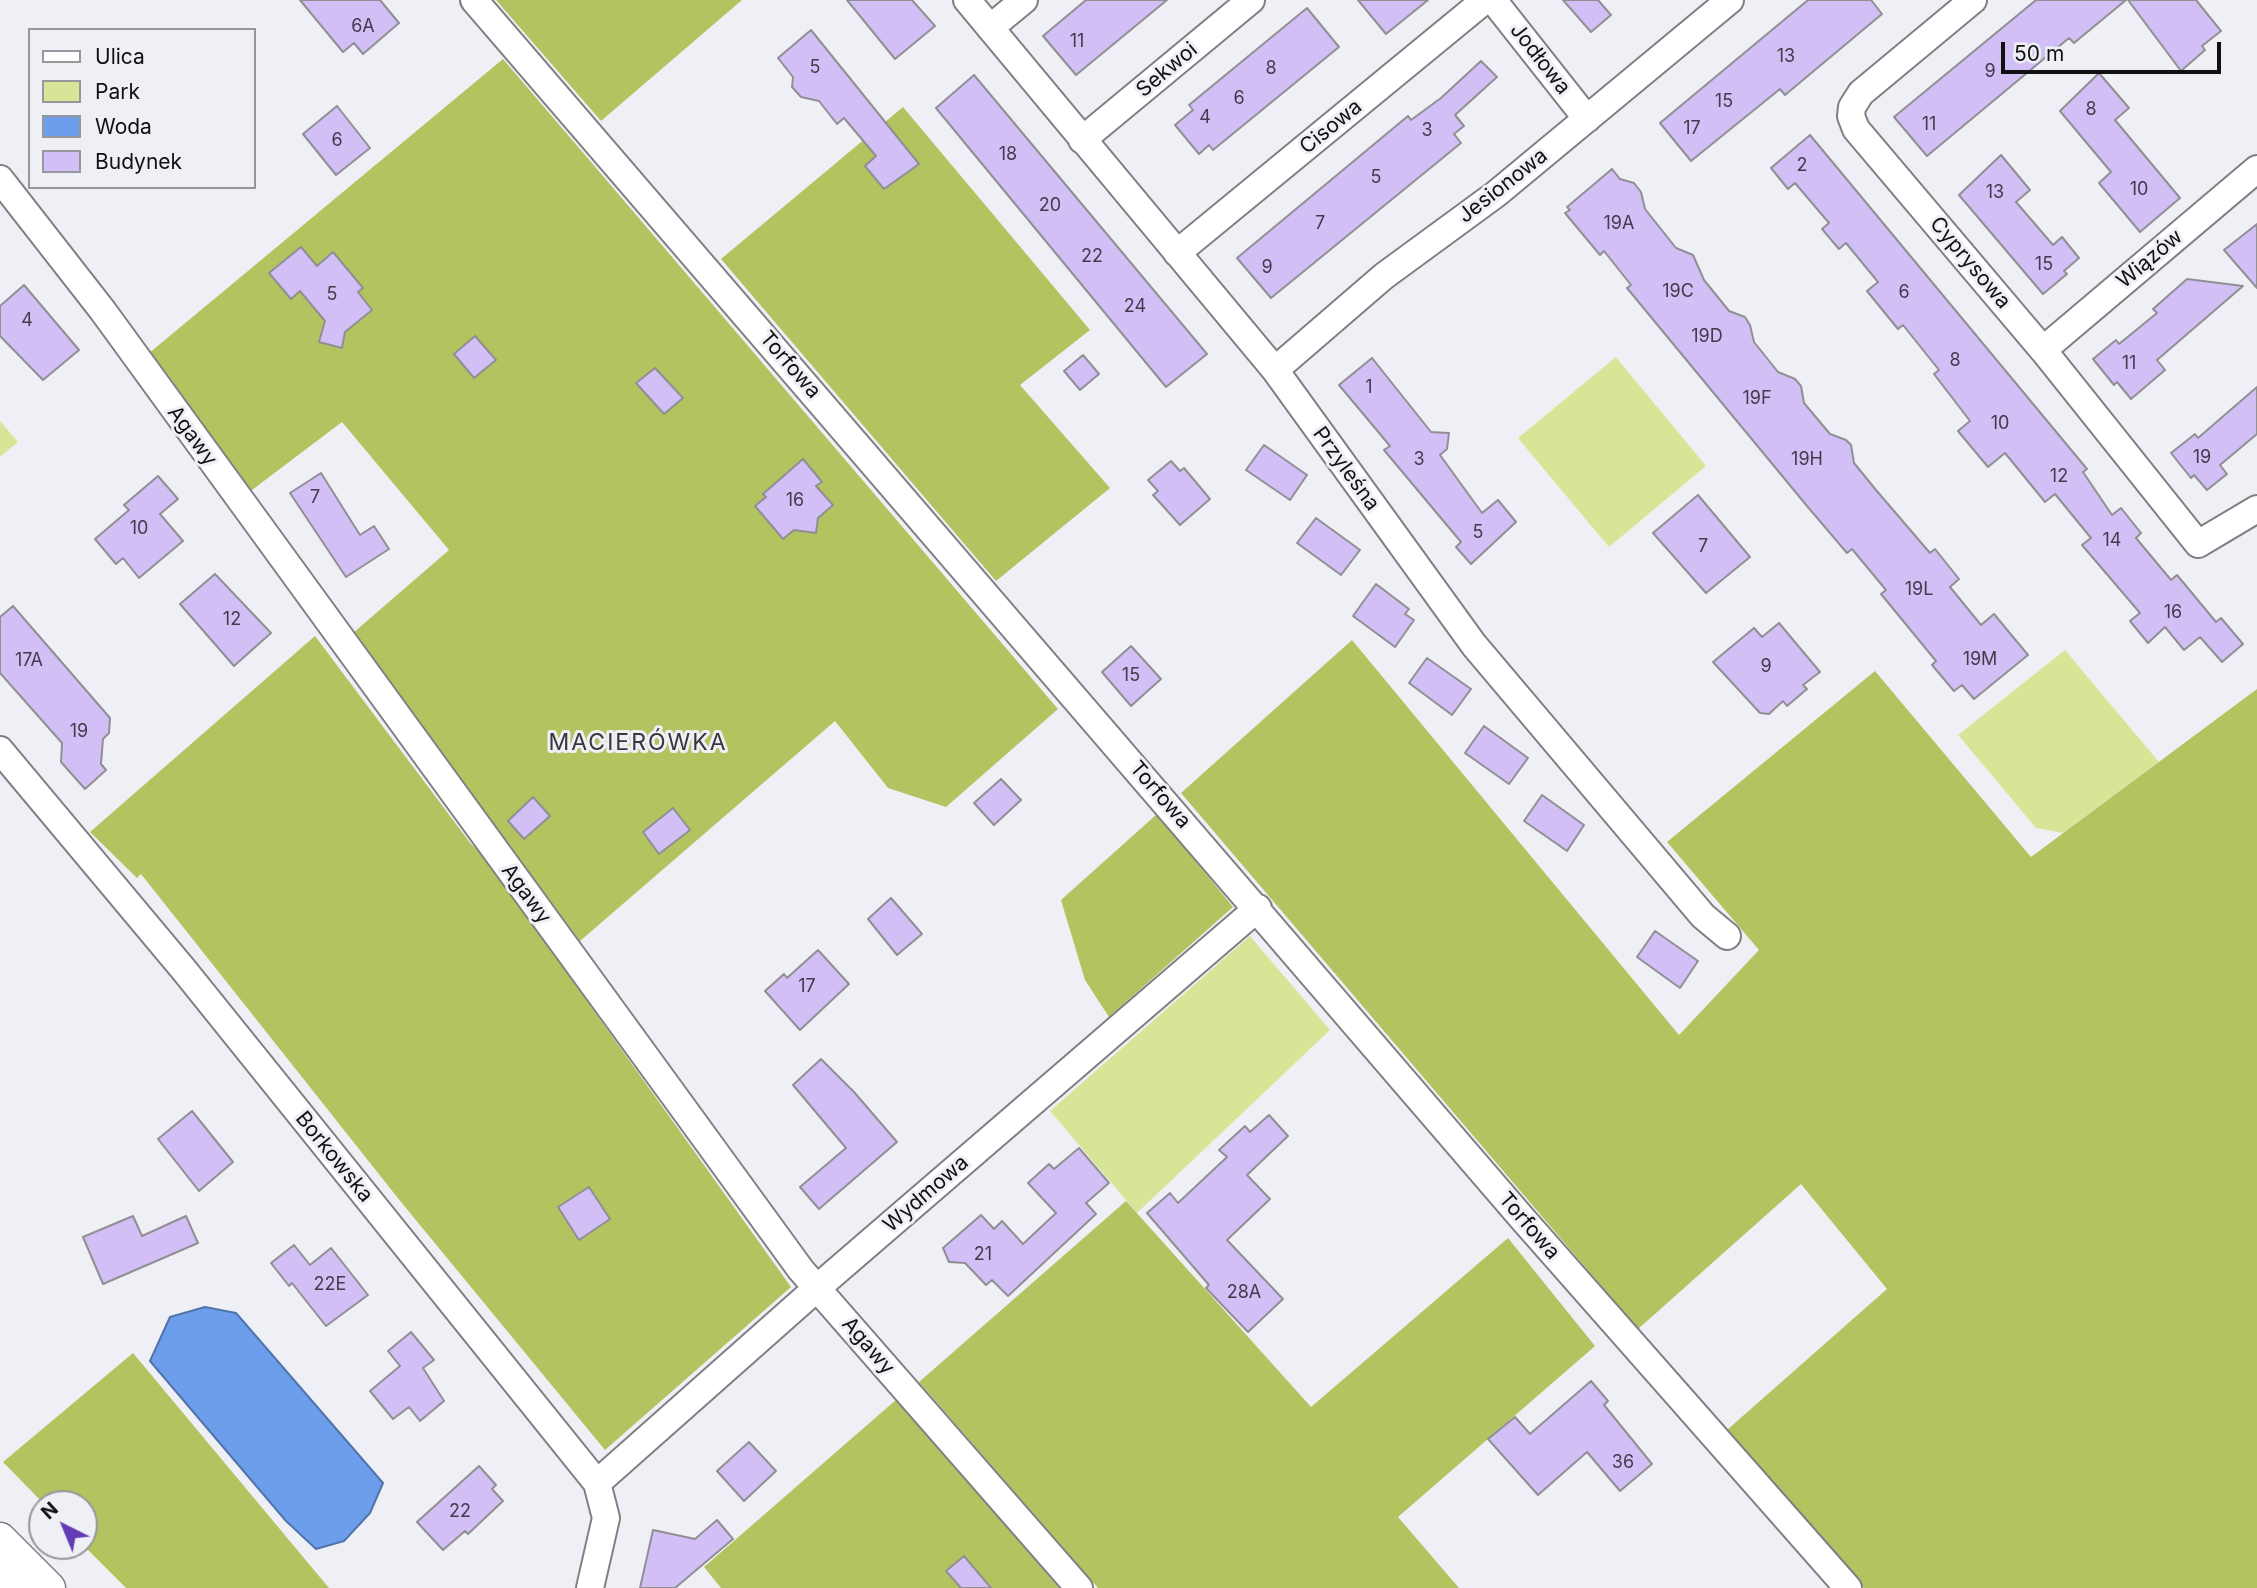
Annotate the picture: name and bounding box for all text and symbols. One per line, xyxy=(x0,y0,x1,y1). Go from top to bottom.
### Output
house number: 6A xyxy=(351,16,375,38)
street label: Jodłowa xyxy=(1504,18,1576,100)
legend xyxy=(28,28,256,189)
scale bar xyxy=(2005,28,2226,72)
house number: 11 xyxy=(1070,31,1084,53)
street label: Sekwoi xyxy=(1131,37,1203,103)
text: 50 m xyxy=(2014,41,2064,66)
text: Ulica xyxy=(95,44,145,69)
house number: 13 xyxy=(1777,46,1795,68)
house number: 5 xyxy=(810,57,820,79)
house number: 8 xyxy=(1265,58,1277,80)
house number: 9 xyxy=(1984,61,1996,83)
text: Park xyxy=(95,79,140,104)
house number: 6 xyxy=(1233,88,1245,110)
house number: 15 xyxy=(1715,91,1733,113)
street label: Cisowa xyxy=(1295,94,1367,160)
house number: 8 xyxy=(2085,99,2097,121)
house number: 4 xyxy=(1199,107,1211,129)
text: Woda xyxy=(95,114,152,139)
house number: 11 xyxy=(1922,114,1936,136)
house number: 17 xyxy=(1683,118,1701,140)
house number: 3 xyxy=(1421,120,1433,142)
house number: 6 xyxy=(331,130,343,152)
street label: Jesionowa xyxy=(1453,143,1553,229)
house number: 18 xyxy=(999,144,1017,166)
text: Budynek xyxy=(95,149,182,174)
house number: 2 xyxy=(1797,155,1807,177)
house number: 5 xyxy=(1371,167,1381,189)
house number: 10 xyxy=(2130,179,2148,201)
house number: 13 xyxy=(1986,182,2004,204)
house number: 20 xyxy=(1039,195,1061,217)
street label: Cyprysowa xyxy=(1924,212,2016,314)
house number: 7 xyxy=(1315,213,1325,235)
house number: 19A xyxy=(1604,213,1634,235)
street label: Wiązów xyxy=(2112,224,2188,294)
house number: 22 xyxy=(1081,246,1103,268)
house number: 15 xyxy=(2035,254,2053,276)
house number: 9 xyxy=(1261,257,1273,279)
house number: 19C xyxy=(1662,281,1694,303)
house number: 6 xyxy=(1898,282,1910,304)
house number: 5 xyxy=(327,284,337,306)
house number: 24 xyxy=(1124,296,1146,318)
house number: 4 xyxy=(21,310,33,332)
street label: Torfowa xyxy=(754,326,826,404)
house number: 19D xyxy=(1691,326,1723,348)
house number: 8 xyxy=(1949,350,1961,372)
house number: 11 xyxy=(2122,353,2136,375)
house number: 1 xyxy=(1365,377,1373,399)
house number: 19F xyxy=(1742,388,1772,410)
street label: Agawy xyxy=(162,401,222,471)
house number: 10 xyxy=(1991,413,2009,435)
street label: Przyleśna xyxy=(1307,422,1385,516)
house number: 19 xyxy=(2193,447,2211,469)
house number: 3 xyxy=(1413,449,1425,471)
house number: 19H xyxy=(1791,449,1823,471)
house number: 12 xyxy=(2050,466,2068,488)
house number: 7 xyxy=(310,487,320,509)
house number: 16 xyxy=(786,490,804,512)
house number: 10 xyxy=(130,518,148,540)
house number: 5 xyxy=(1473,522,1483,544)
house number: 14 xyxy=(2103,530,2121,552)
house number: 7 xyxy=(1698,536,1708,558)
house number: 19L xyxy=(1905,579,1933,601)
house number: 16 xyxy=(2164,602,2182,624)
house number: 12 xyxy=(223,609,241,631)
house number: 19M xyxy=(1963,649,1997,671)
house number: 17A xyxy=(15,650,43,672)
house number: 9 xyxy=(1760,656,1772,678)
house number: 15 xyxy=(1122,665,1140,687)
house number: 19 xyxy=(70,721,88,743)
district label: MACIERÓWKA xyxy=(550,729,726,757)
street label: Torfowa xyxy=(1124,756,1196,834)
street label: Agawy xyxy=(496,859,556,929)
house number: 17 xyxy=(798,976,816,998)
street label: Borkowska xyxy=(290,1107,378,1207)
street label: Wydmowa xyxy=(878,1150,974,1238)
street label: Torfowa xyxy=(1493,1187,1565,1265)
house number: 21 xyxy=(974,1244,992,1266)
house number: 22E xyxy=(314,1274,346,1296)
house number: 28A xyxy=(1227,1282,1261,1304)
street label: Agawy xyxy=(836,1312,900,1380)
house number: 36 xyxy=(1612,1452,1634,1474)
north arrow xyxy=(28,1490,98,1560)
text: N xyxy=(37,1497,63,1524)
house number: 22 xyxy=(449,1501,471,1523)

